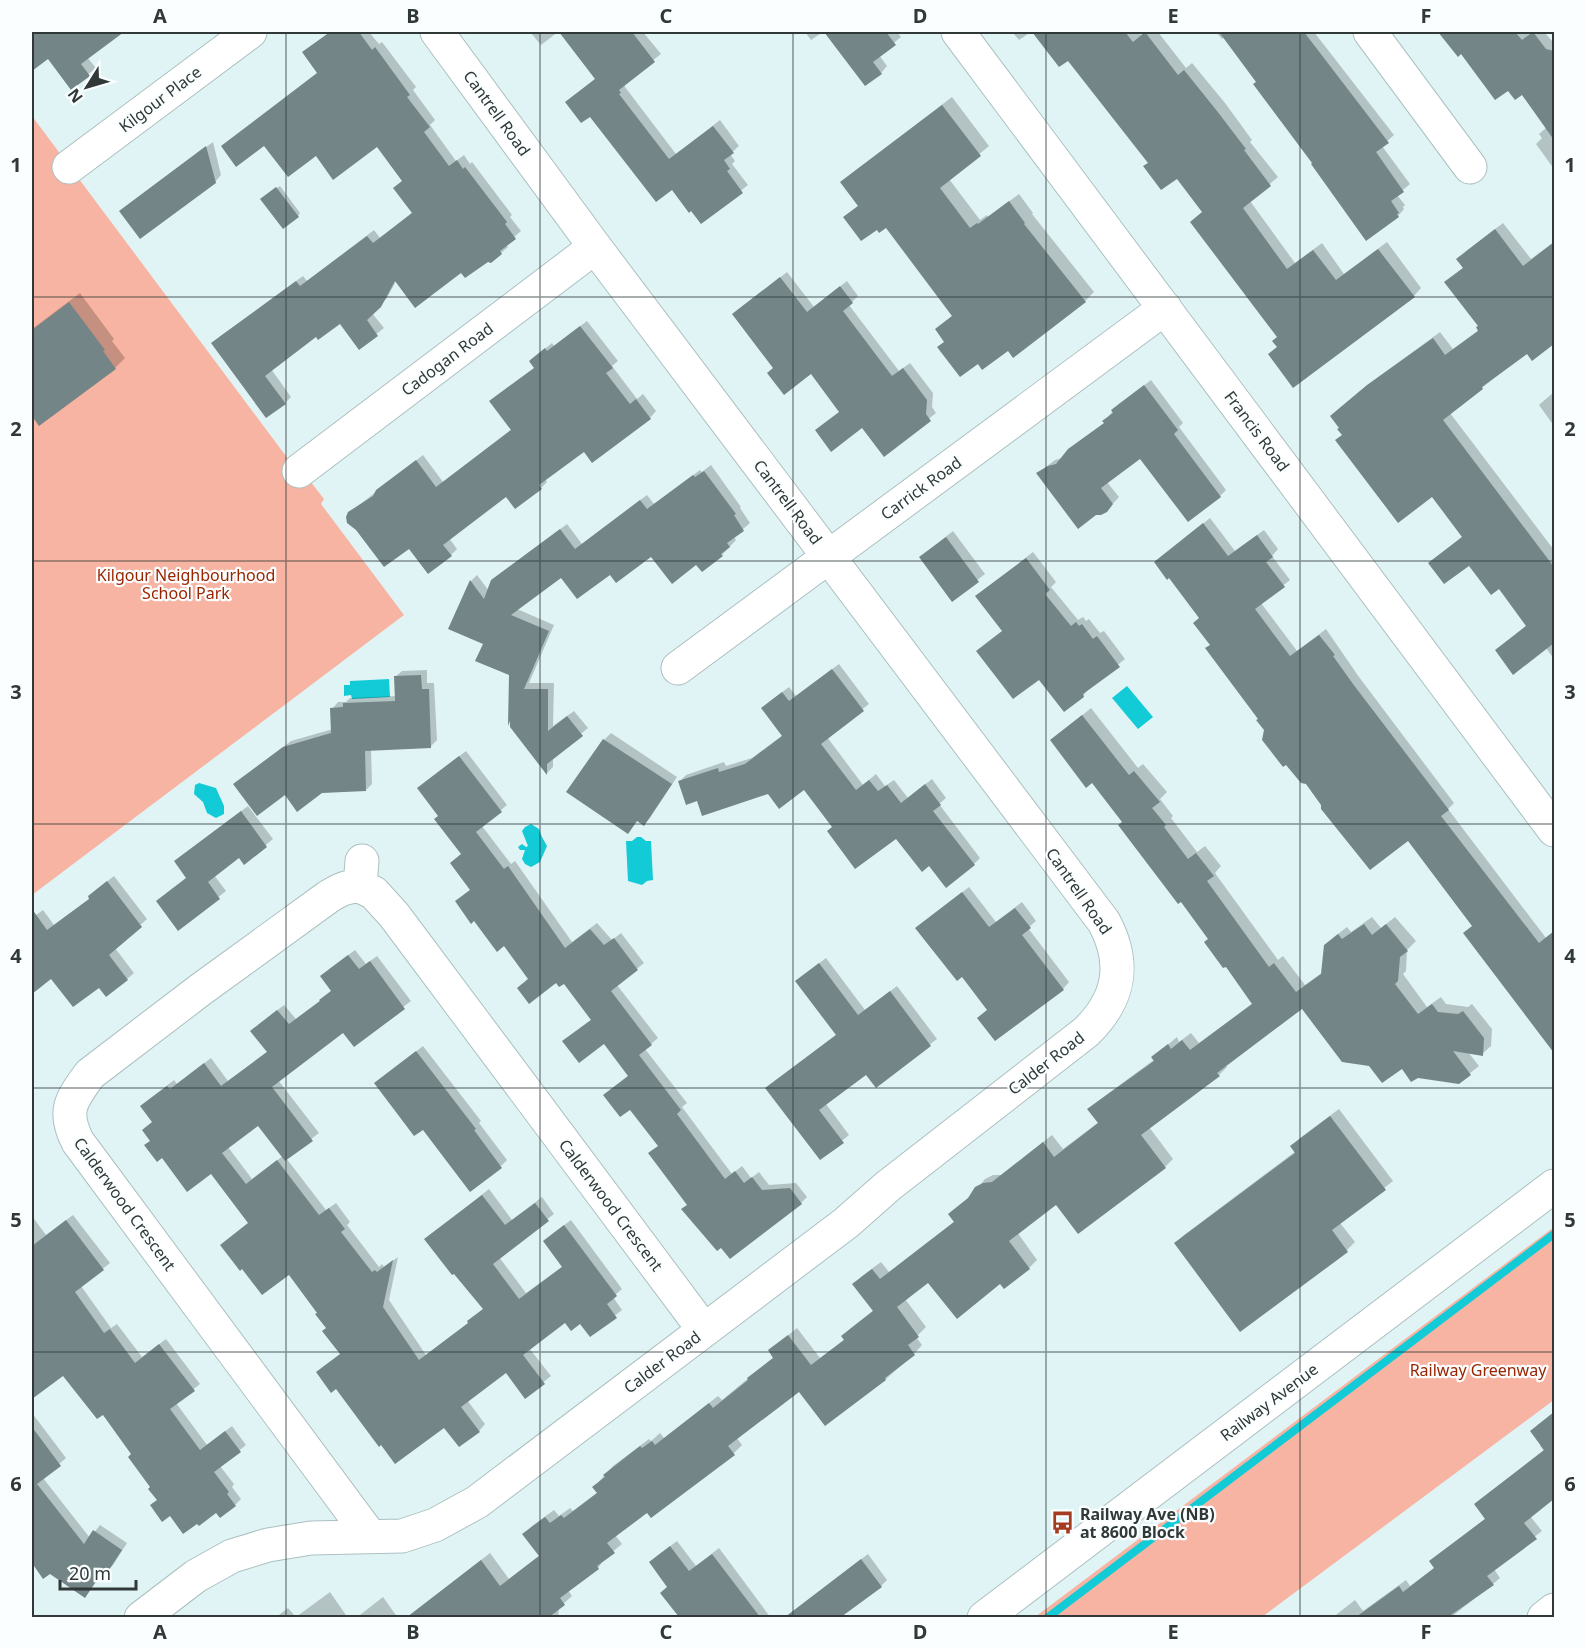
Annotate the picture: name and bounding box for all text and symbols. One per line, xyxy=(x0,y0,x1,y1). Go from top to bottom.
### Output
text: A xyxy=(153,2,167,29)
text: B xyxy=(406,2,420,29)
text: C xyxy=(660,2,673,29)
text: D xyxy=(913,2,927,29)
text: E xyxy=(1167,2,1179,29)
text: F xyxy=(1421,2,1431,29)
north arrow xyxy=(57,57,117,117)
street label: Kilgour Place xyxy=(114,61,206,137)
street label: Cantrell Road xyxy=(458,66,536,160)
text: N xyxy=(62,84,88,108)
text: 1 xyxy=(10,151,22,178)
text: 1 xyxy=(1564,151,1576,178)
street label: Cadogan Road xyxy=(396,317,498,401)
street label: Francis Road xyxy=(1219,386,1295,476)
text: 2 xyxy=(10,415,22,442)
text: 2 xyxy=(1564,415,1576,442)
street label: Carrick Road xyxy=(876,451,966,525)
street label: Cantrell Road xyxy=(749,455,827,549)
park label: Kilgour Neighbourhood School Park xyxy=(97,564,275,604)
text: 3 xyxy=(10,678,22,705)
text: 3 xyxy=(1564,678,1576,705)
street label: Cantrell Road xyxy=(1041,843,1117,939)
text: 4 xyxy=(10,942,22,969)
text: 4 xyxy=(1564,942,1576,969)
street label: Calder Road xyxy=(1003,1026,1089,1100)
street label: Calderwood Crescent xyxy=(69,1133,181,1275)
street label: Calderwood Crescent xyxy=(554,1134,668,1276)
text: 5 xyxy=(10,1206,22,1233)
text: 5 xyxy=(1564,1206,1576,1233)
street label: Calder Road xyxy=(619,1326,705,1398)
street label: Railway Avenue xyxy=(1216,1358,1322,1446)
park label: Railway Greenway xyxy=(1410,1359,1547,1381)
text: 6 xyxy=(10,1470,22,1497)
text: 6 xyxy=(1564,1470,1576,1497)
place label: Railway Ave (NB) at 8600 Block xyxy=(1080,1503,1215,1543)
bus stop icon: Railway Ave (NB) at 8600 Block xyxy=(1049,1510,1075,1536)
scale bar xyxy=(60,1553,136,1591)
text: 20 m xyxy=(69,1561,111,1585)
text: A xyxy=(153,1618,167,1645)
text: B xyxy=(406,1618,420,1645)
text: C xyxy=(660,1618,673,1645)
text: D xyxy=(913,1618,927,1645)
text: E xyxy=(1167,1618,1179,1645)
text: F xyxy=(1421,1618,1431,1645)

